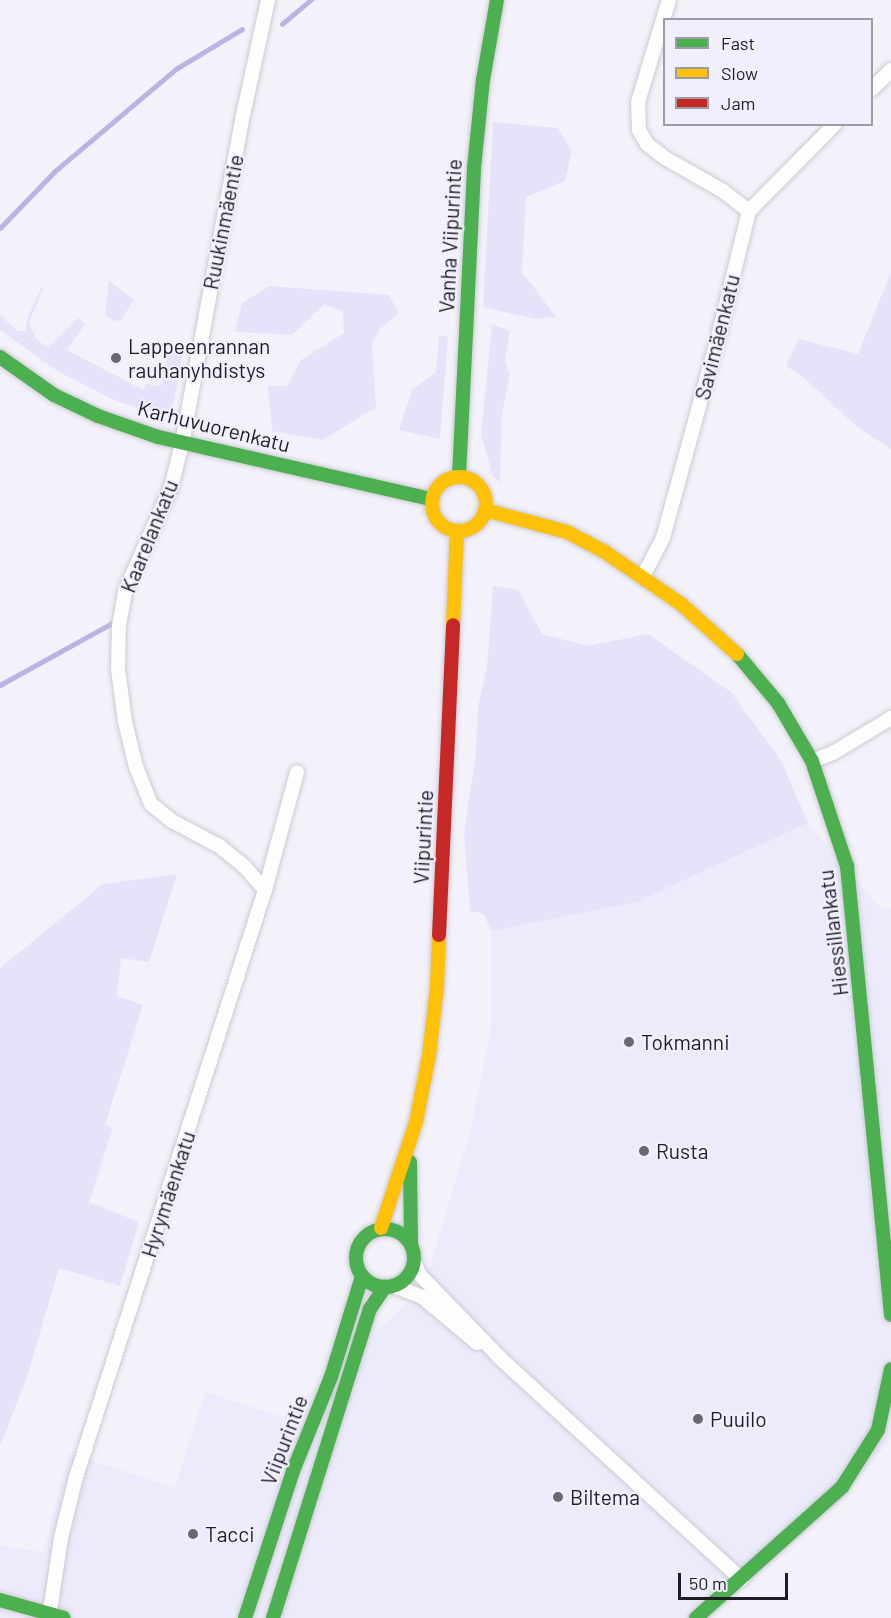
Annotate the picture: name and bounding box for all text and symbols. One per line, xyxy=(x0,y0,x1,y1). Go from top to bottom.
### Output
legend xyxy=(663,18,873,126)
text: Fast xyxy=(721,32,755,54)
text: Slow xyxy=(721,62,758,84)
text: Jam xyxy=(721,92,755,114)
street label: Ruukinmäentie xyxy=(198,152,248,292)
street label: Vanha Viipurintie xyxy=(433,158,467,314)
street label: Savimäenkatu xyxy=(689,272,745,402)
place label: Lappeenrannan rauhanyhdistys xyxy=(128,333,270,383)
marker: Lappeenrannan rauhanyhdistys xyxy=(109,351,123,365)
street label: Karhuvuorenkatu xyxy=(135,395,293,457)
street label: Kaarelankatu xyxy=(115,476,183,596)
street label: Viipurintie xyxy=(408,789,438,885)
street label: Hiessillankatu xyxy=(813,868,853,998)
place label: Tokmanni xyxy=(641,1029,730,1055)
marker: Tokmanni xyxy=(622,1035,636,1049)
street label: Hyrymäenkatu xyxy=(136,1128,200,1260)
place label: Rusta xyxy=(656,1138,709,1164)
marker: Rusta xyxy=(637,1144,651,1158)
street label: Viipurintie xyxy=(255,1391,313,1489)
place label: Puuilo xyxy=(710,1406,767,1432)
marker: Puuilo xyxy=(691,1412,705,1426)
place label: Biltema xyxy=(570,1484,640,1510)
marker: Biltema xyxy=(551,1490,565,1504)
place label: Tacci xyxy=(205,1521,254,1547)
marker: Tacci xyxy=(186,1527,200,1541)
scale bar xyxy=(681,1561,790,1599)
text: 50 m xyxy=(689,1572,727,1594)

